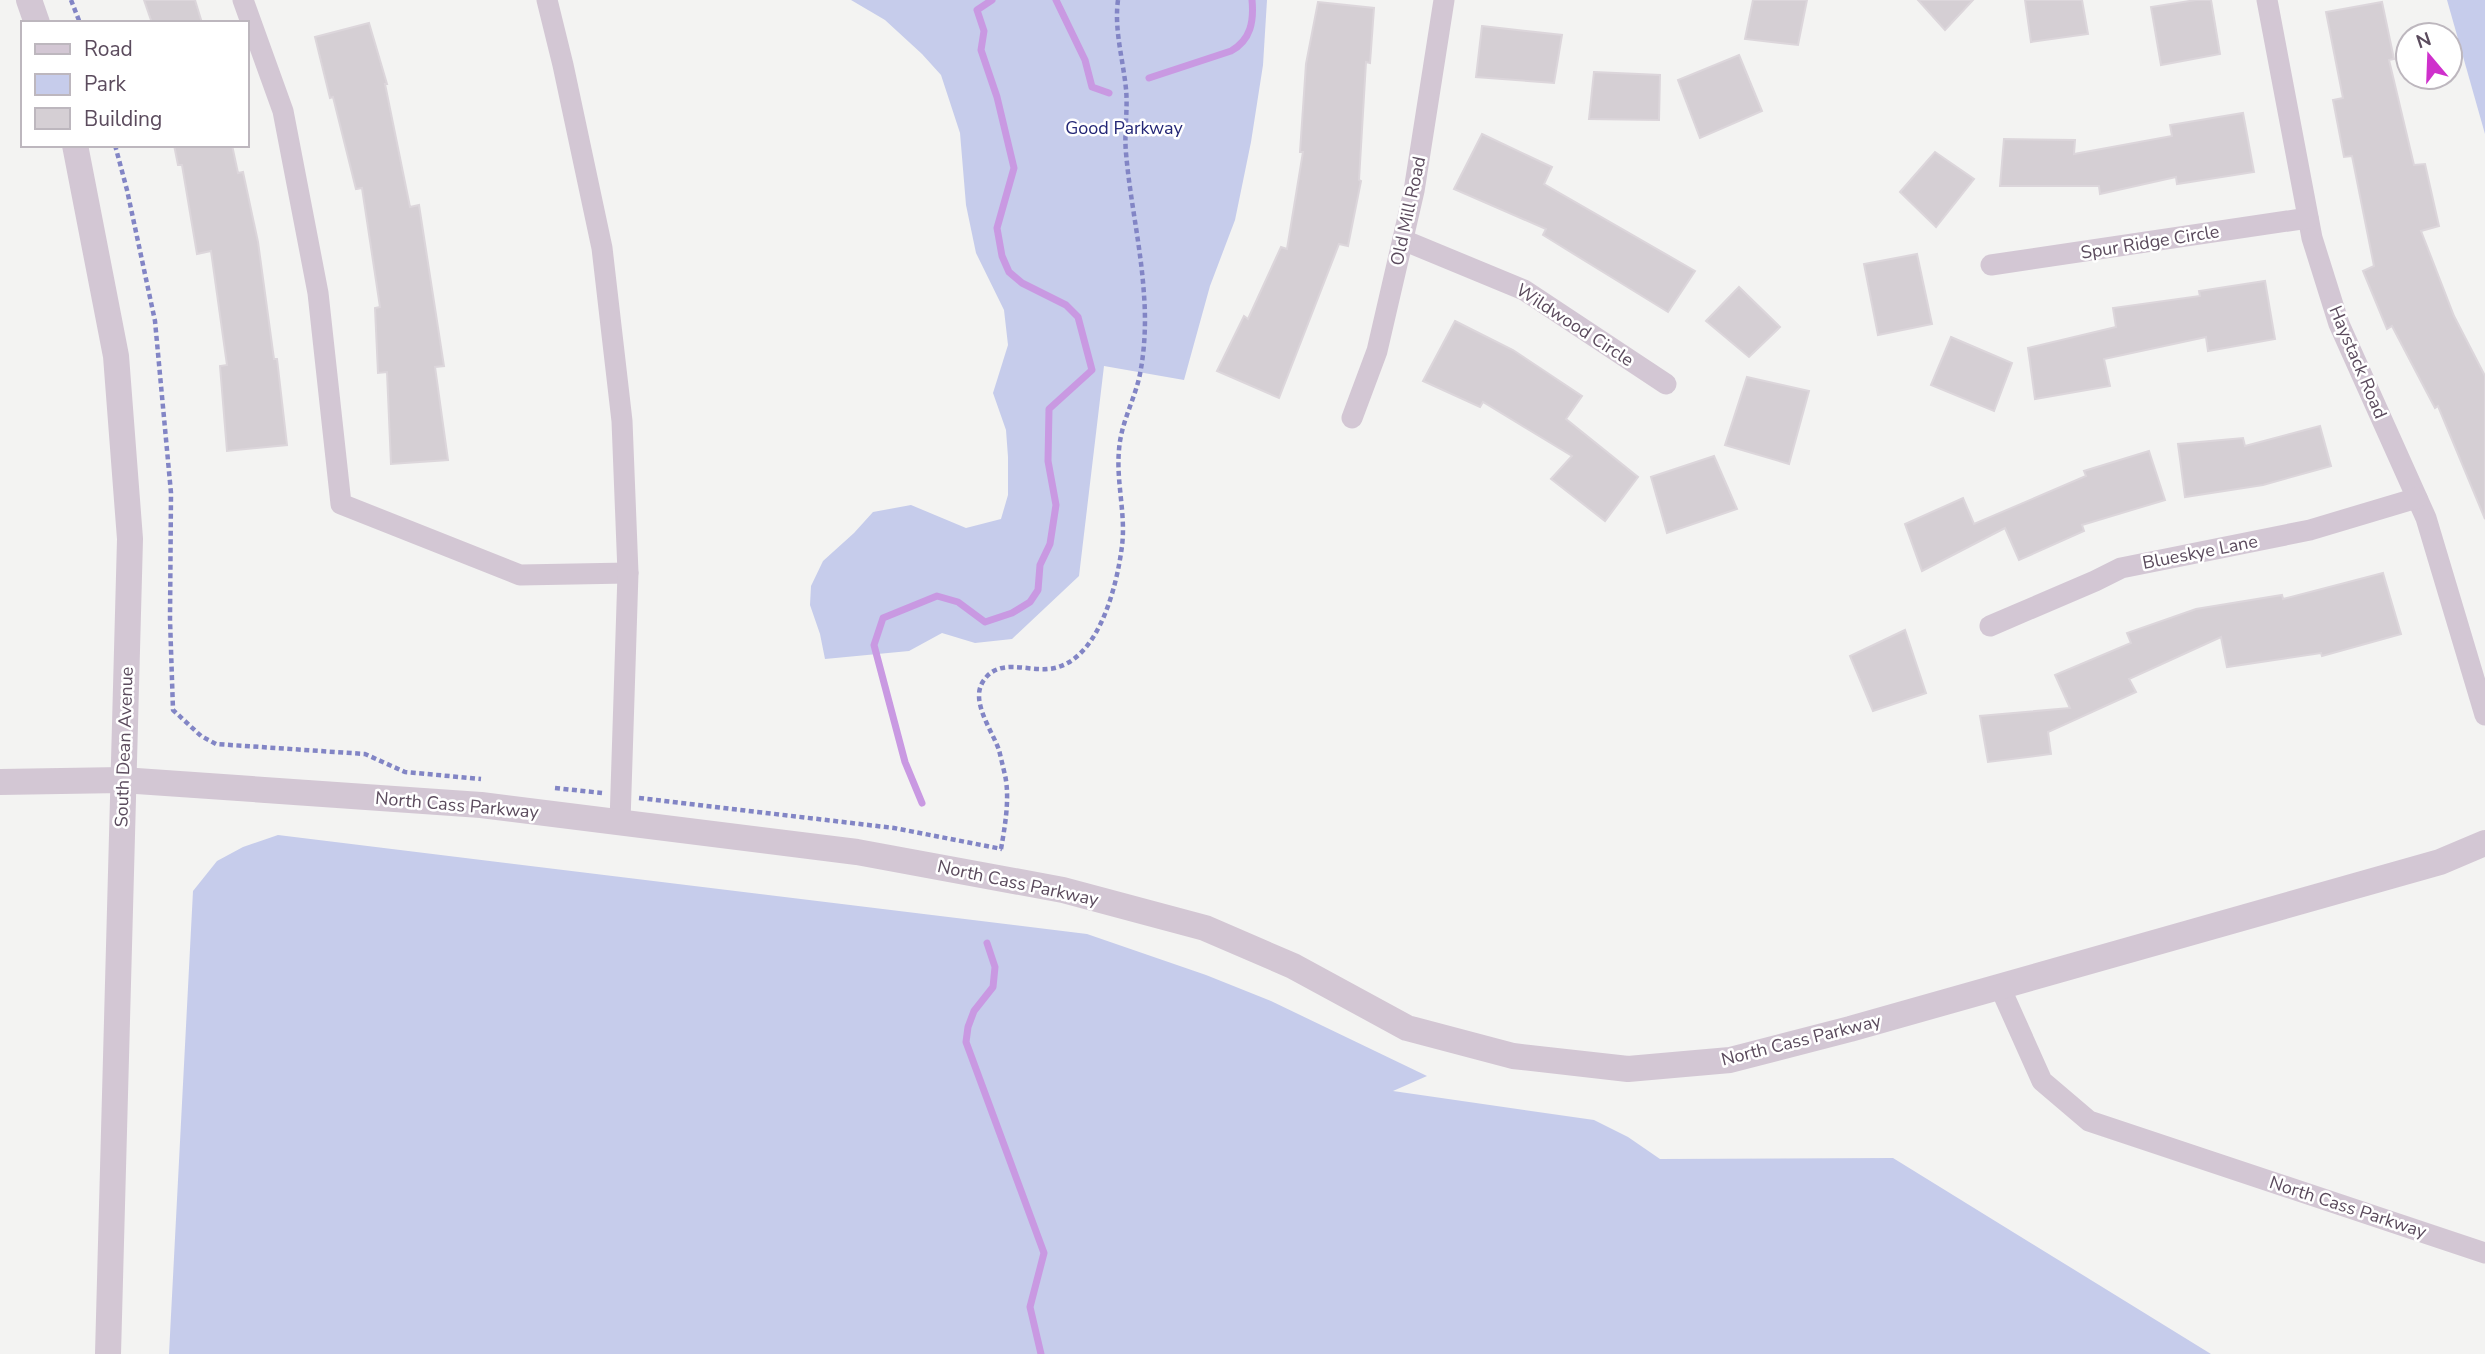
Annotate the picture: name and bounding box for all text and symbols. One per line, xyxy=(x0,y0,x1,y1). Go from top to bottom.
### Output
legend xyxy=(21,21,248,147)
north arrow xyxy=(2394,21,2464,91)
text: N xyxy=(2413,26,2435,55)
text: Road xyxy=(84,35,133,63)
text: Park xyxy=(84,70,126,98)
text: Building xyxy=(84,105,162,133)
park label: Good Parkway xyxy=(1065,116,1184,140)
street label: Old Mill Road xyxy=(1385,154,1431,268)
street label: Spur Ridge Circle xyxy=(2079,219,2221,265)
street label: Wildwood Circle xyxy=(1512,278,1638,372)
street label: Haystack Road xyxy=(2323,302,2393,422)
street label: Blueskye Lane xyxy=(2140,529,2260,575)
street label: South Dean Avenue xyxy=(109,666,139,828)
street label: North Cass Parkway xyxy=(374,786,540,824)
street label: North Cass Parkway xyxy=(935,854,1101,912)
street label: North Cass Parkway xyxy=(1719,1008,1884,1071)
street label: North Cass Parkway xyxy=(2266,1170,2430,1244)

